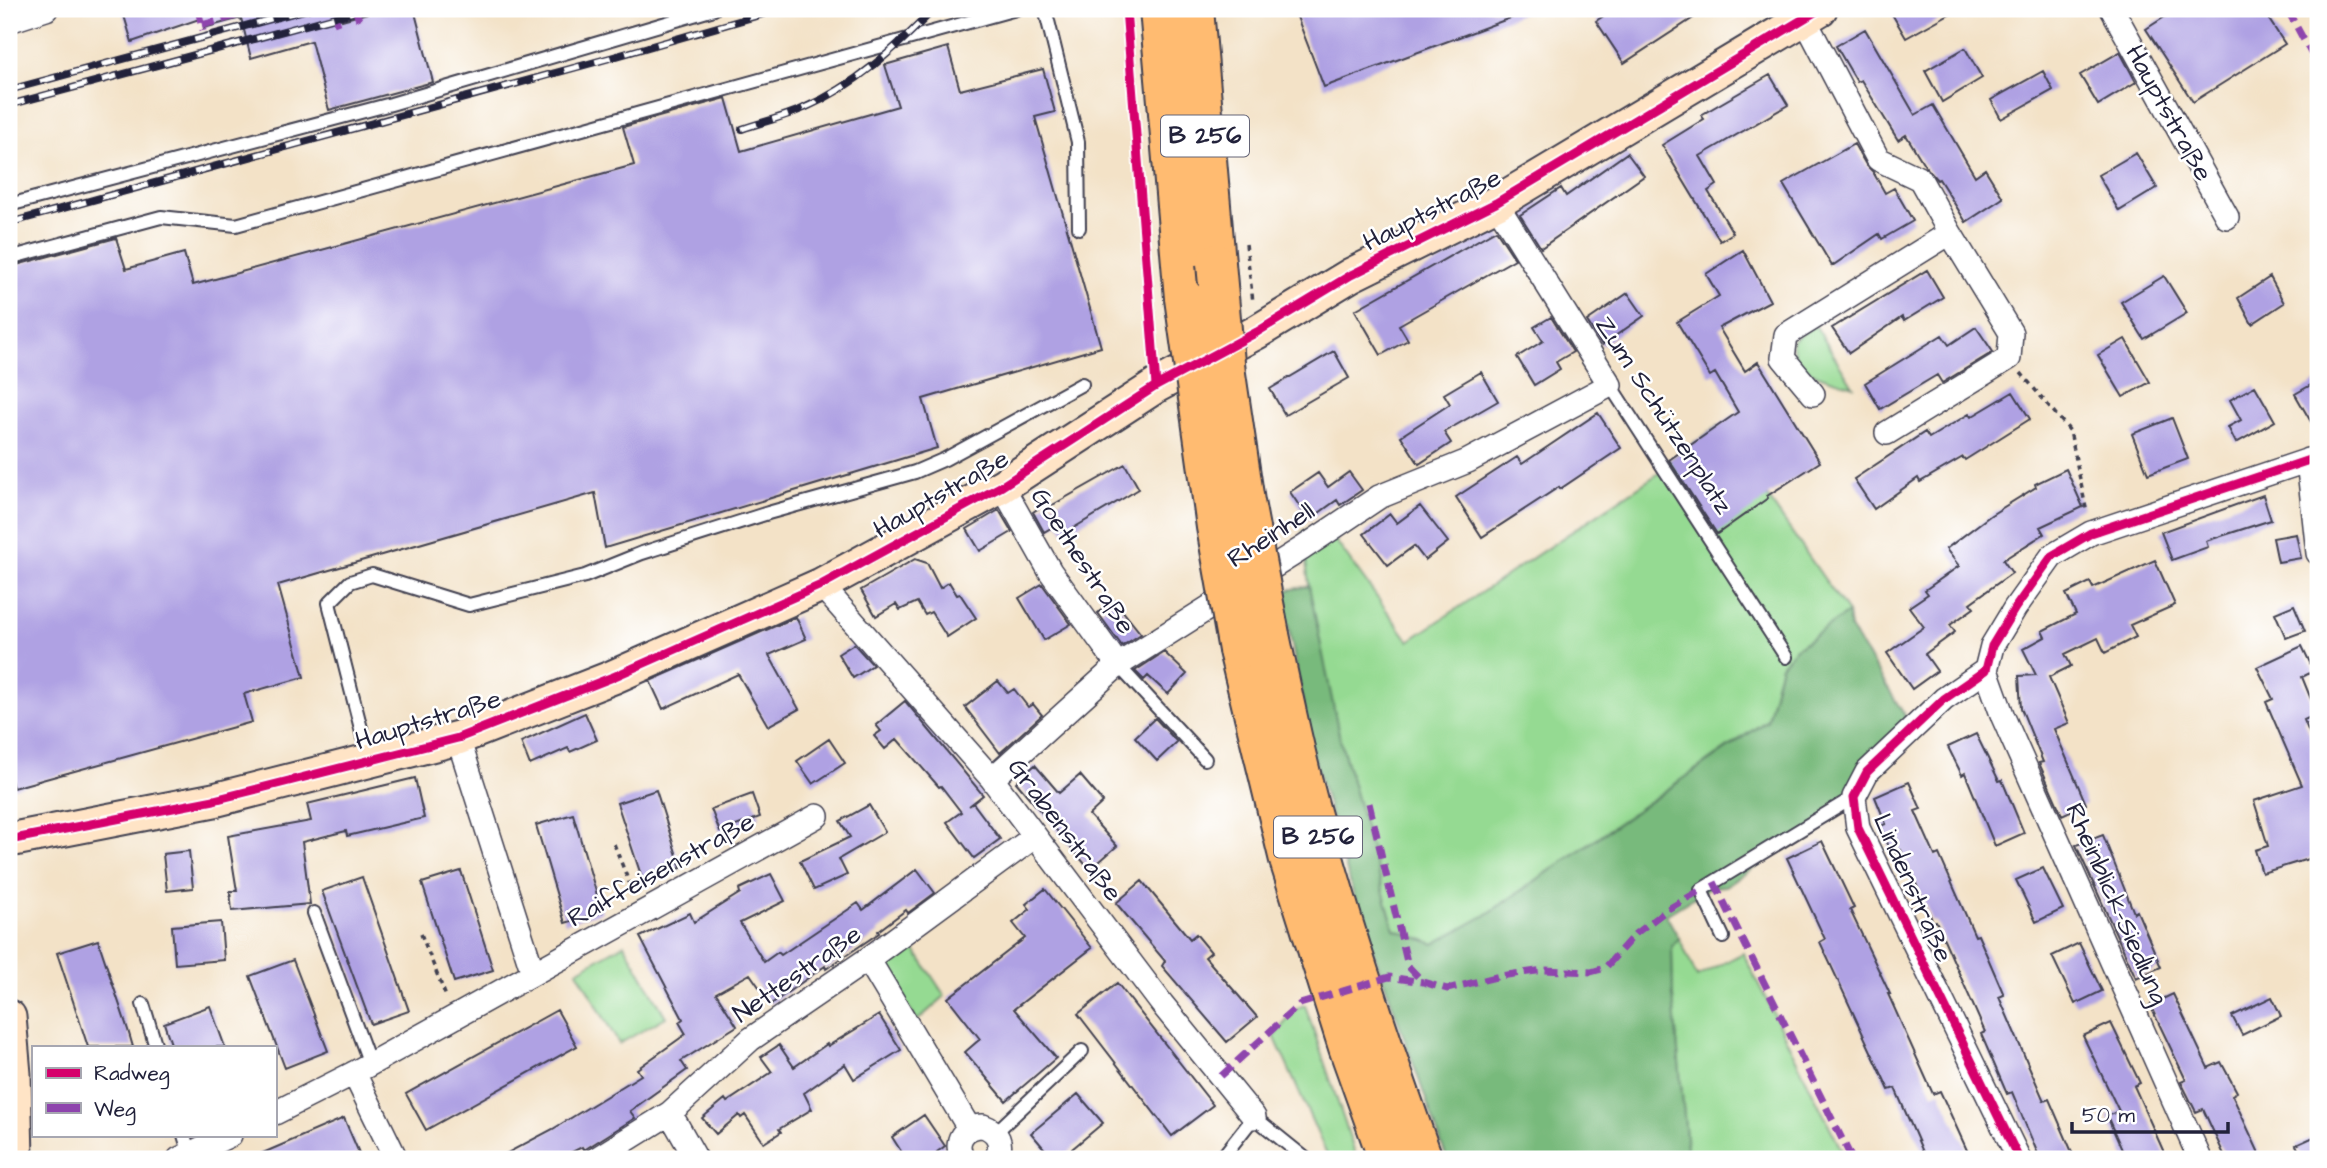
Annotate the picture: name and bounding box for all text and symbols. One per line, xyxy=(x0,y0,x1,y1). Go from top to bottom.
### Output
street label: Hauptstraße xyxy=(2117,38,2221,188)
road number: B 256 xyxy=(1161,116,1249,156)
street label: Hauptstraße xyxy=(1357,160,1507,260)
street label: Zum Schützenplatz xyxy=(1587,309,1742,521)
street label: Hauptstraße xyxy=(867,441,1015,547)
street label: Goethestraße xyxy=(1022,481,1144,641)
street label: Rheinhell xyxy=(1220,493,1322,577)
street label: Hauptstraße xyxy=(351,681,505,759)
street label: Grabenstraße xyxy=(999,751,1131,909)
street label: Rheinblick-Siedlung xyxy=(2055,797,2178,1011)
street label: Raiffeisenstraße xyxy=(561,804,761,936)
street label: Lindenstraße xyxy=(1864,808,1962,968)
road number: B 256 xyxy=(1274,816,1362,858)
street label: Nettestraße xyxy=(726,916,868,1032)
legend xyxy=(32,1046,276,1136)
text: Radweg xyxy=(94,1059,170,1090)
scale bar xyxy=(2072,1091,2227,1135)
text: Weg xyxy=(94,1095,136,1126)
text: 50 m xyxy=(2082,1101,2136,1130)

